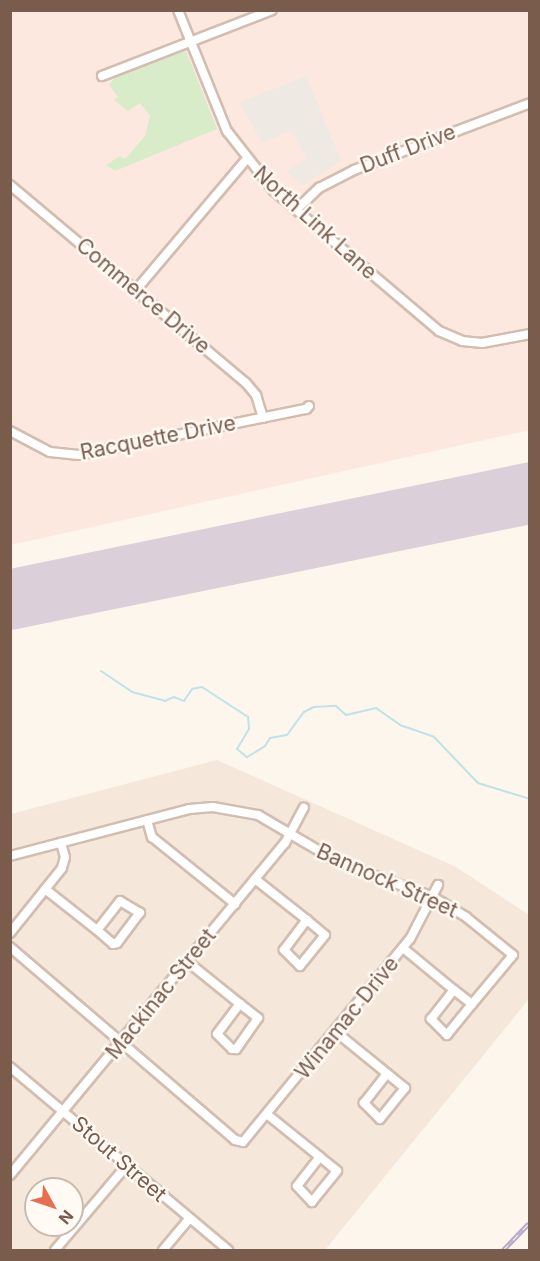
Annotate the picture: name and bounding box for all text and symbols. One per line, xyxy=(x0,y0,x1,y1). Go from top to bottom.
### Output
street label: Duff Drive xyxy=(357,119,459,179)
street label: North Link Lane xyxy=(248,161,382,285)
street label: Commerce Drive xyxy=(71,233,215,359)
street label: Racquette Drive xyxy=(78,411,238,465)
street label: Bannock Street xyxy=(313,839,461,923)
street label: Mackinac Street xyxy=(101,924,221,1064)
street label: Winamac Drive xyxy=(290,952,404,1084)
street label: Stout Street xyxy=(67,1111,171,1207)
north arrow xyxy=(24,1177,84,1237)
text: N xyxy=(55,1206,78,1228)

